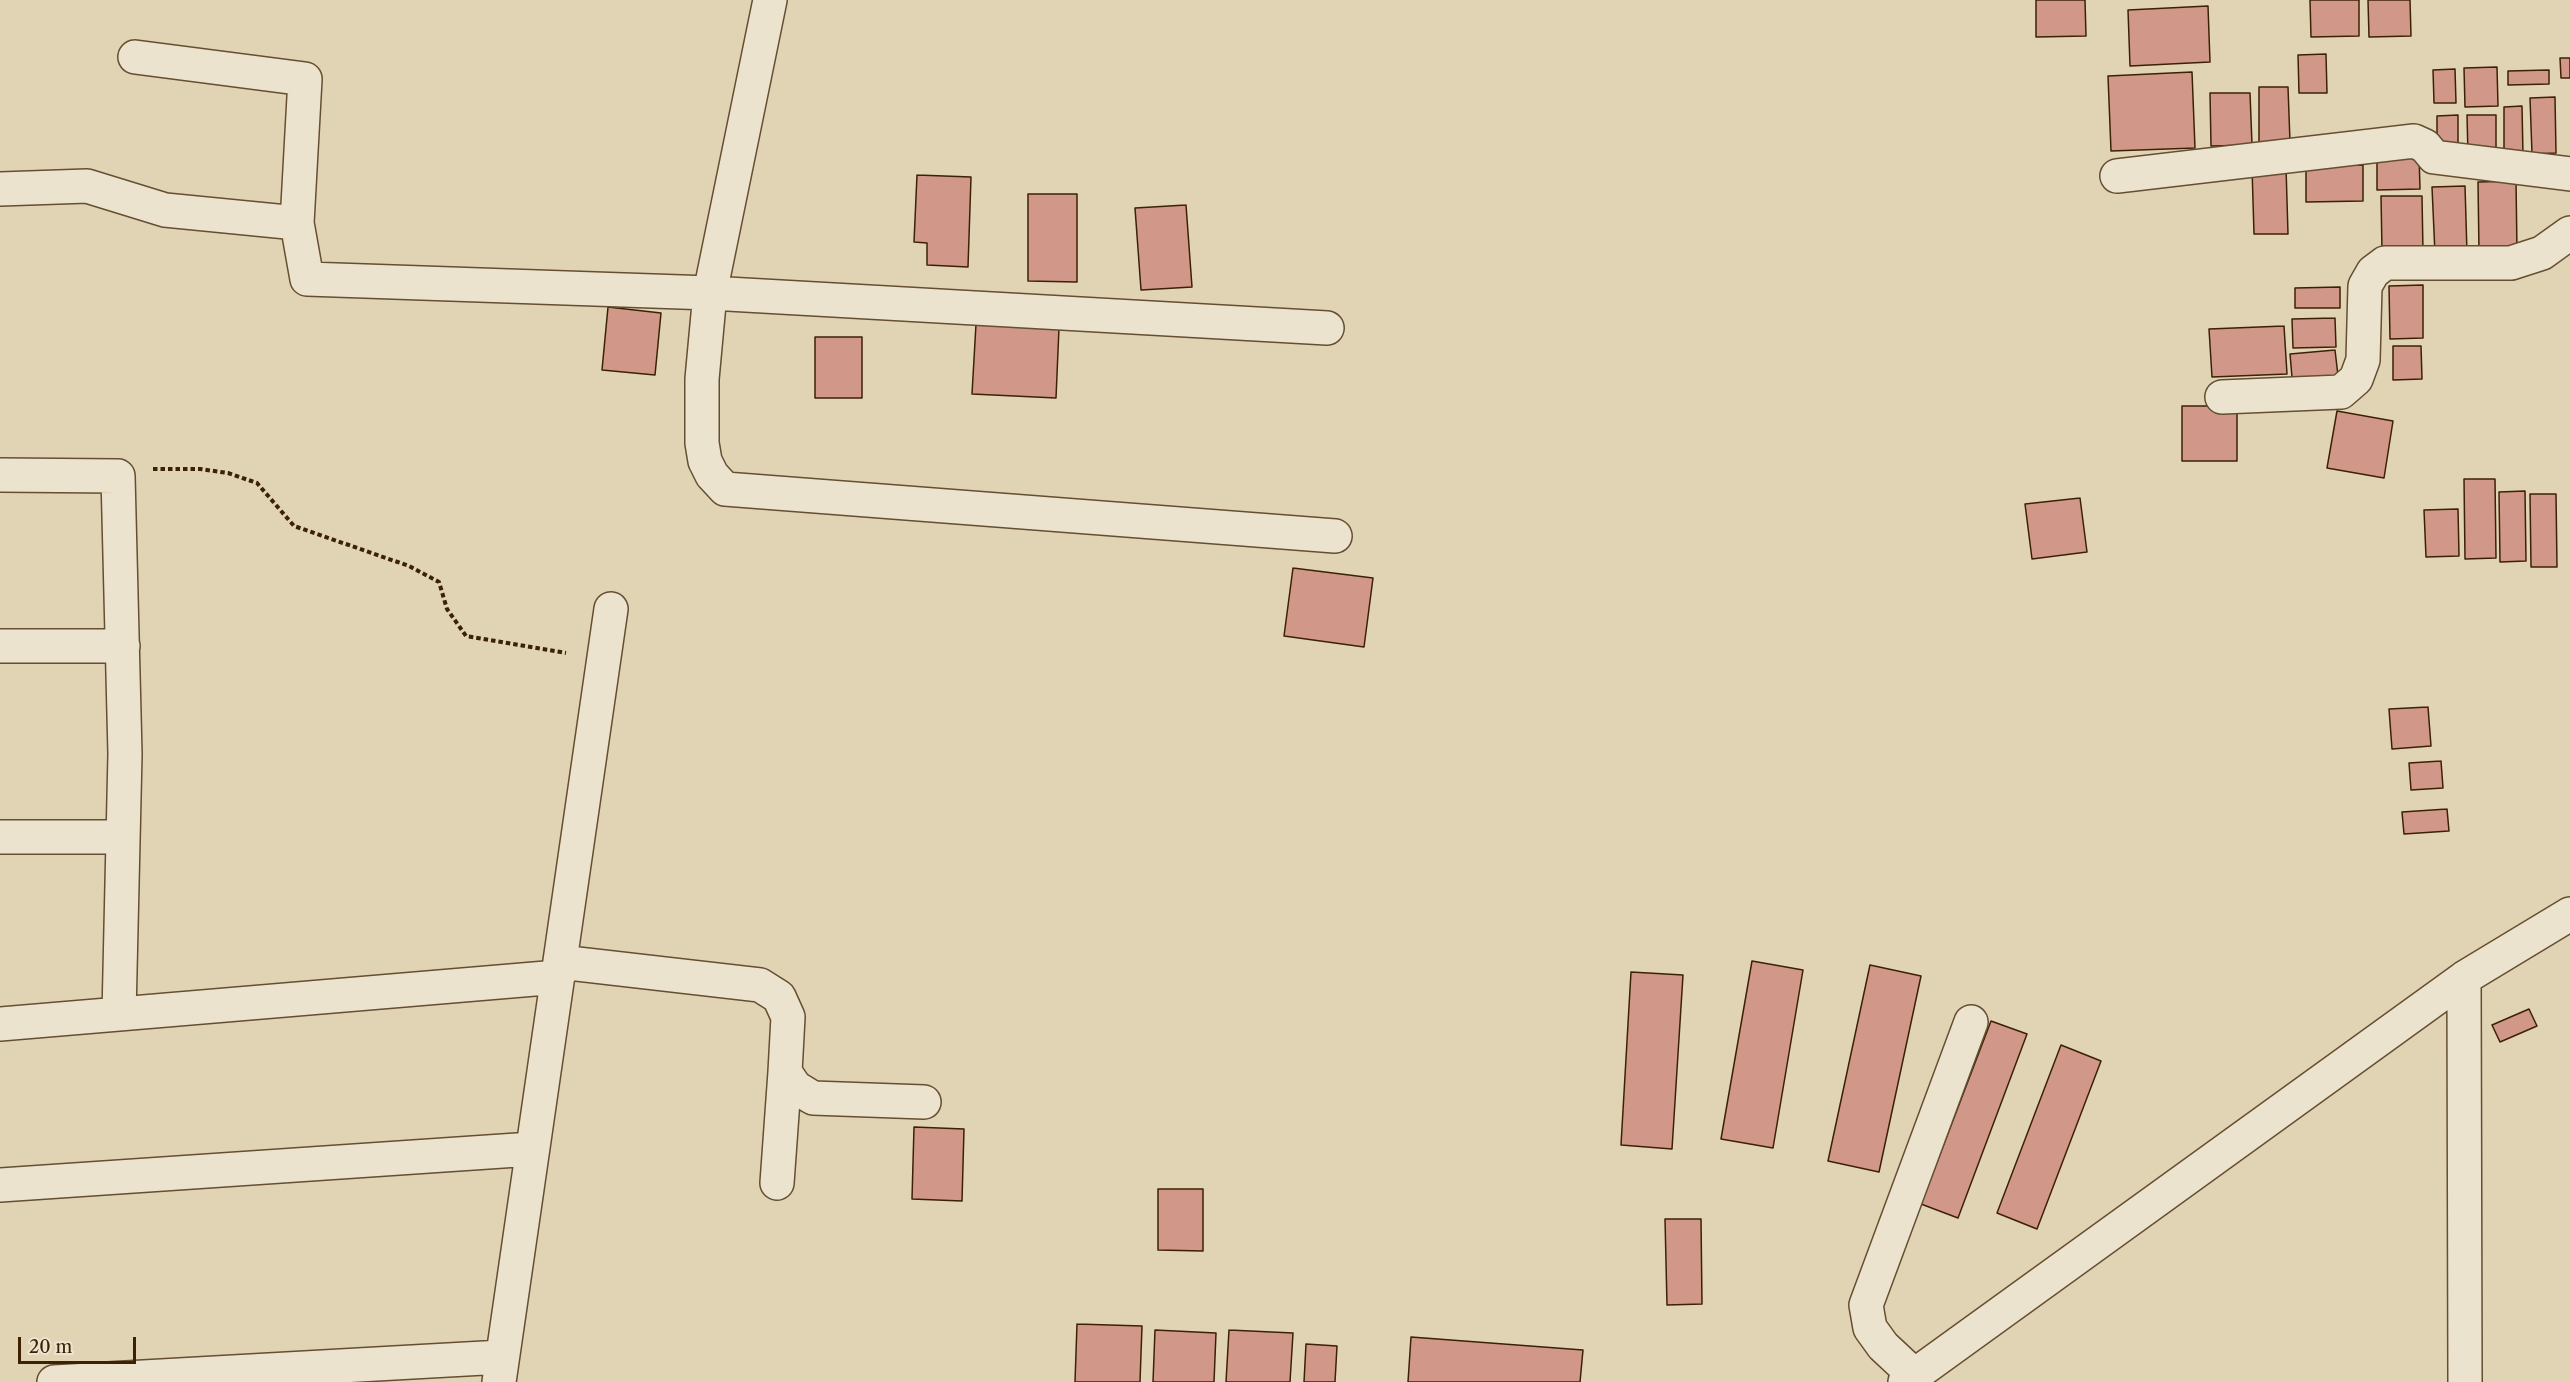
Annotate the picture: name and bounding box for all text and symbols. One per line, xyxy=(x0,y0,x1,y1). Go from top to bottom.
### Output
scale bar xyxy=(21,1325,140,1363)
text: 20 m xyxy=(29,1336,72,1358)

